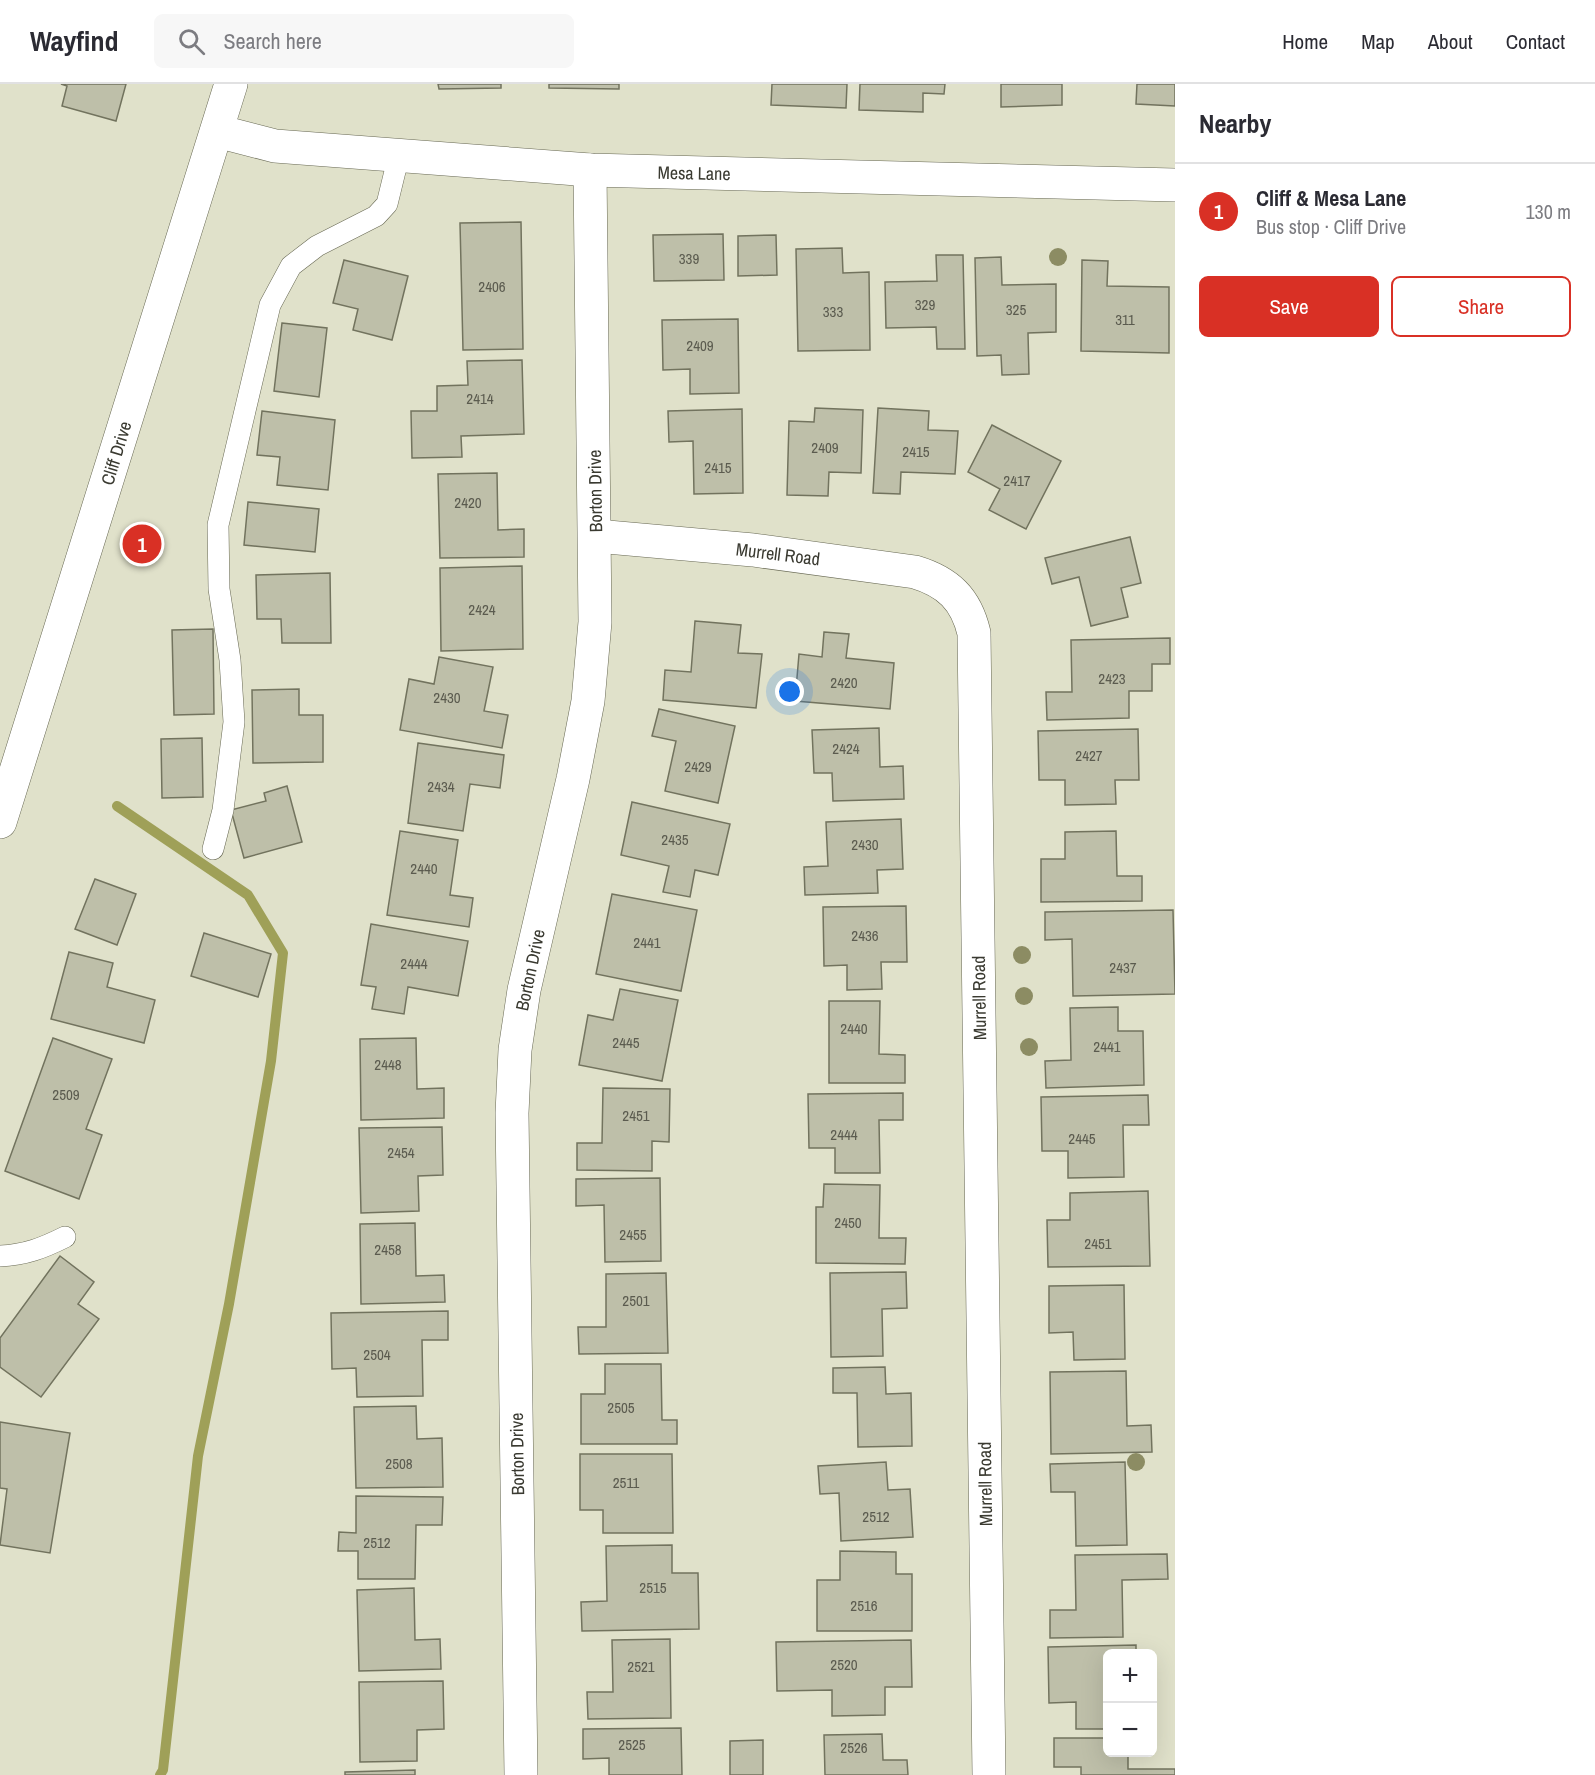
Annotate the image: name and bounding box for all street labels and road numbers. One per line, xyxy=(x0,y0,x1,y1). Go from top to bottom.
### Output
street label: Mesa Lane xyxy=(657,160,731,186)
street label: Cliff Drive xyxy=(94,418,138,488)
street label: Borton Drive xyxy=(582,449,608,533)
street label: Murrell Road xyxy=(735,536,821,572)
street label: Borton Drive xyxy=(509,927,551,1013)
street label: Murrell Road xyxy=(966,956,992,1040)
street label: Borton Drive xyxy=(504,1412,530,1496)
street label: Murrell Road xyxy=(972,1442,998,1526)

